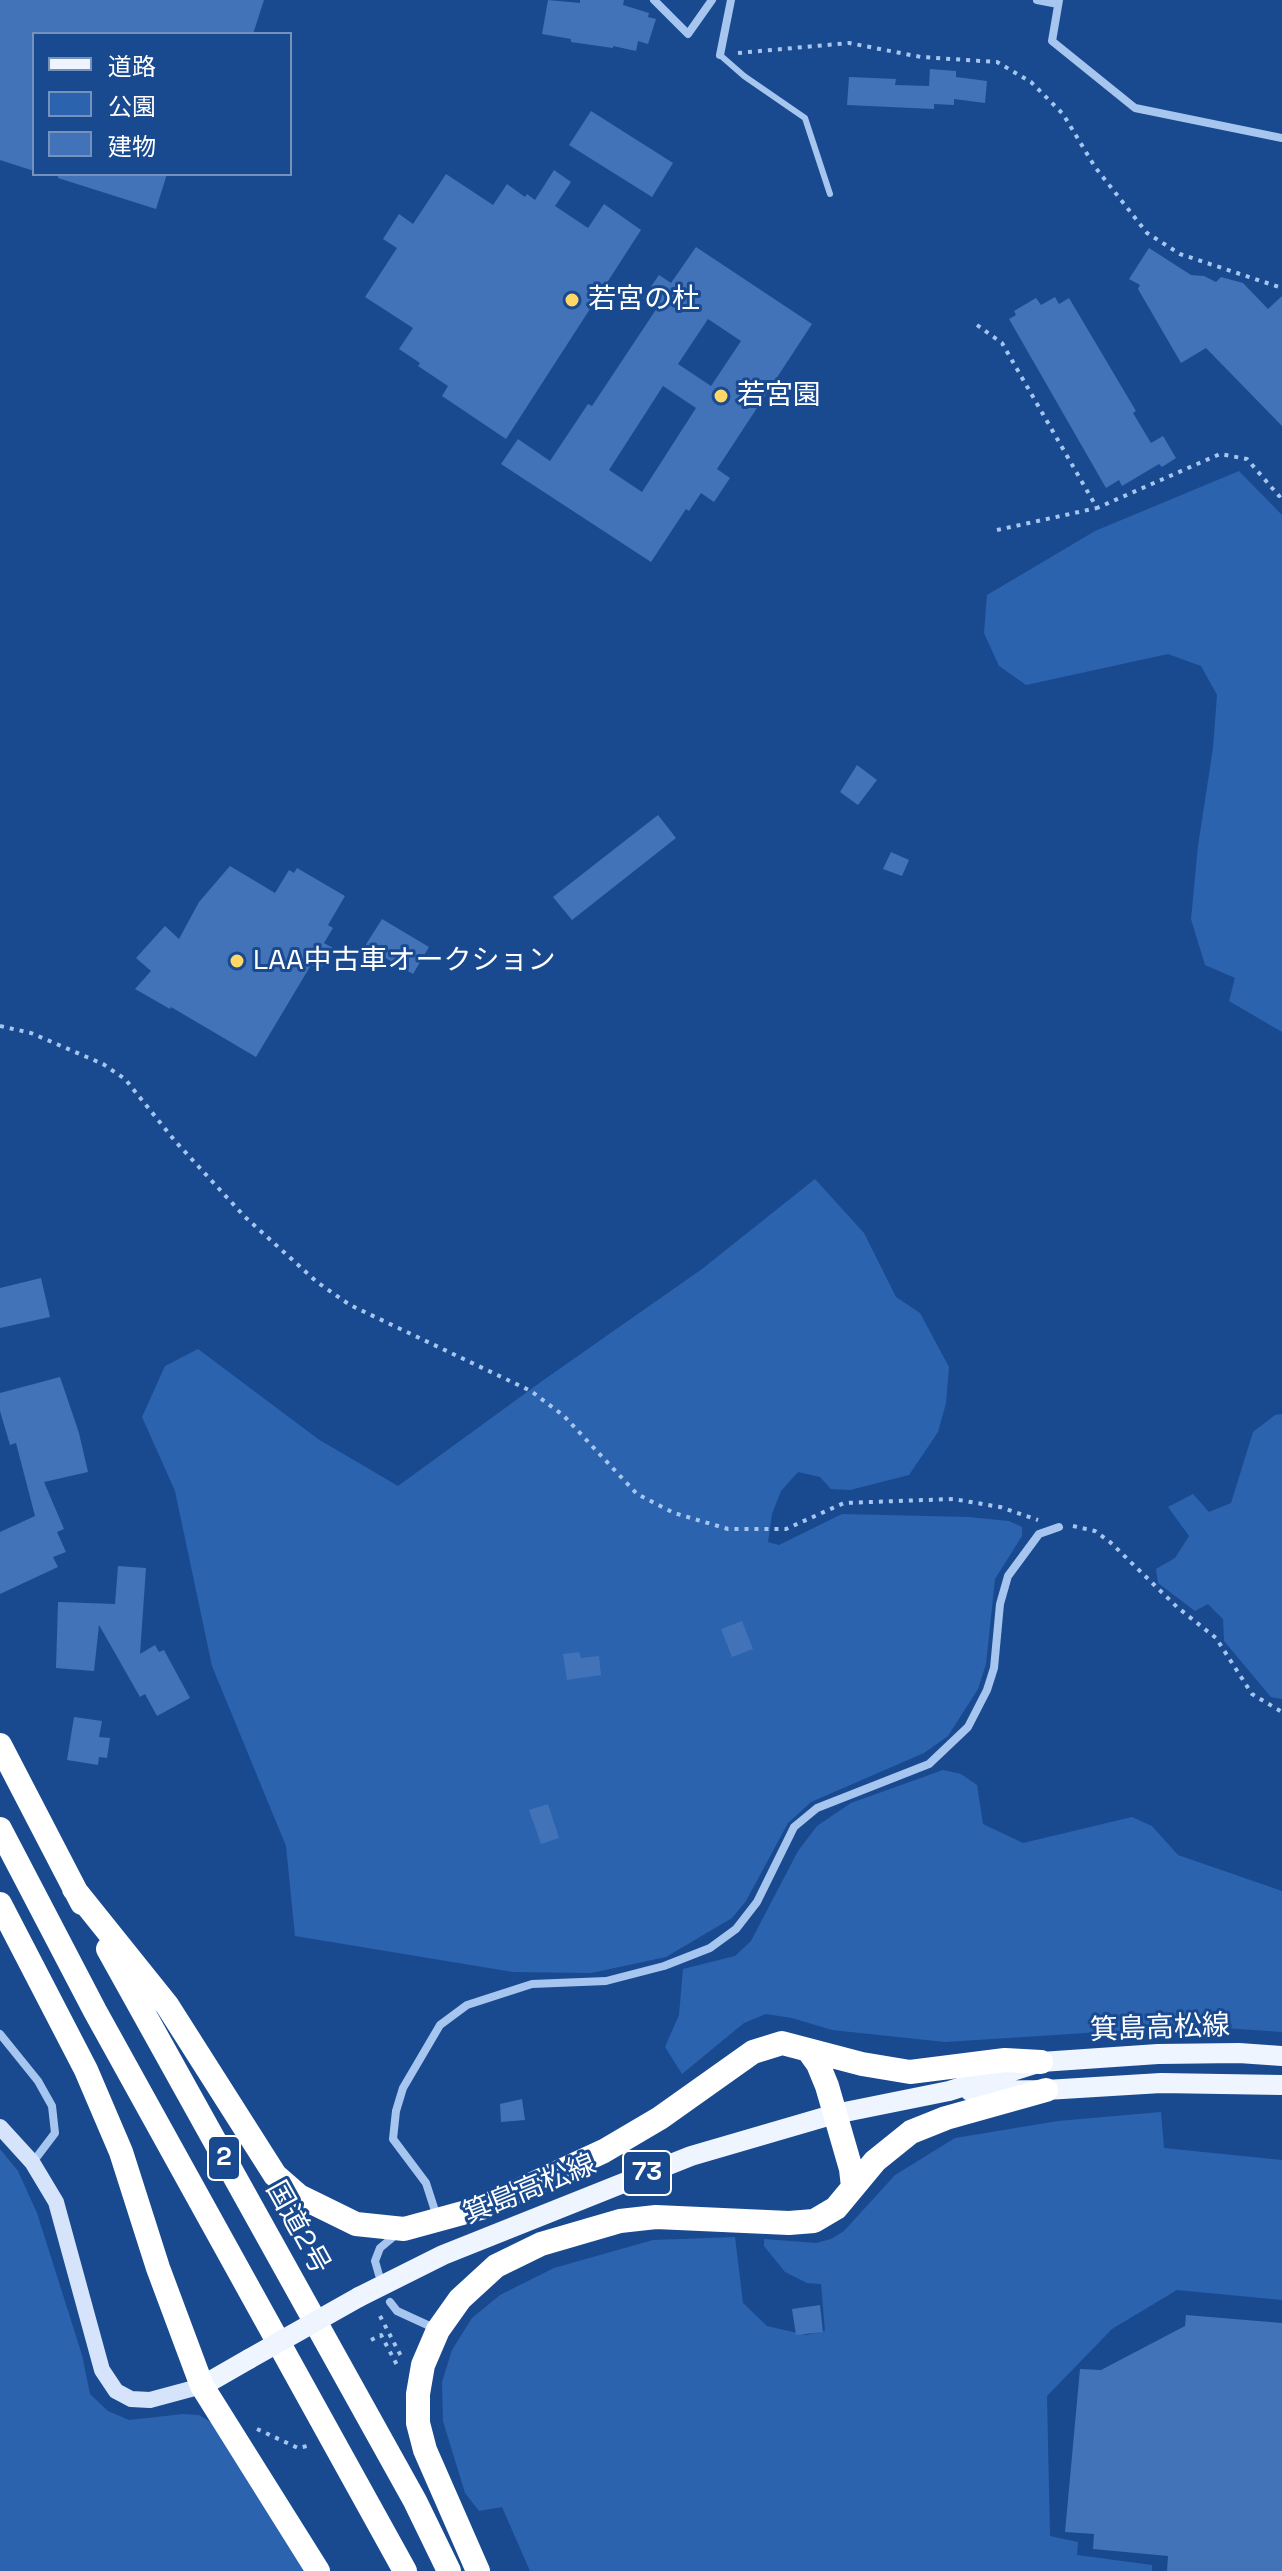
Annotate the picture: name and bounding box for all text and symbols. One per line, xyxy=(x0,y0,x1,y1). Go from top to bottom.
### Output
legend xyxy=(32,32,292,176)
text: 道路 xyxy=(108,51,156,82)
text: 公園 xyxy=(108,91,156,122)
text: 建物 xyxy=(108,131,156,162)
place label: 若宮の杜 xyxy=(588,283,700,317)
marker: 若宮の杜 xyxy=(563,291,581,309)
place label: 若宮園 xyxy=(737,379,821,413)
marker: 若宮園 xyxy=(712,387,730,405)
place label: LAA中古車オークション xyxy=(253,944,556,978)
marker: LAA中古車オークション xyxy=(228,952,246,970)
street label: 箕島高松線 xyxy=(1089,2010,1231,2048)
road number: 2 xyxy=(208,2136,240,2180)
street label: 箕島高松線 xyxy=(459,2148,601,2232)
road number: 73 xyxy=(623,2151,671,2195)
street label: 国道2号 xyxy=(258,2176,336,2280)

